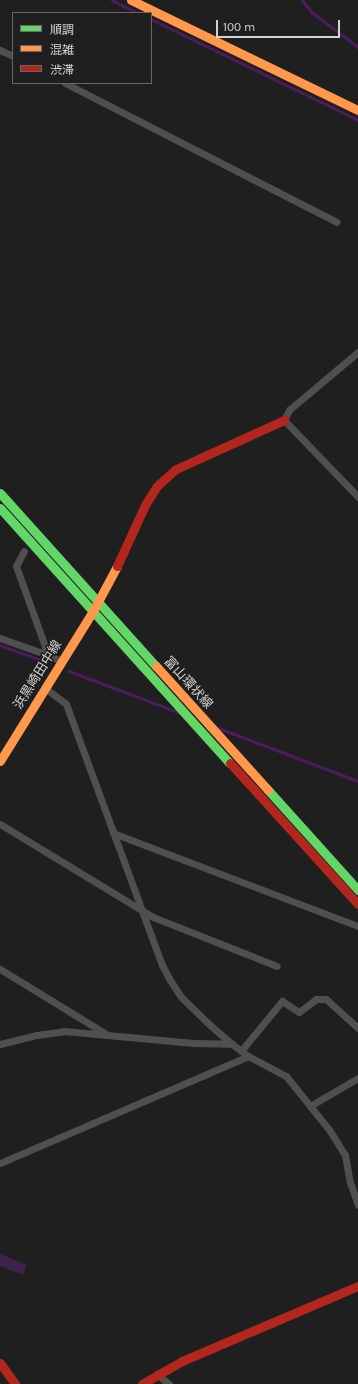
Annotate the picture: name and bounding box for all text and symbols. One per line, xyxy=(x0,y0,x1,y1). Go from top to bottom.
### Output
legend xyxy=(12,12,152,84)
scale bar xyxy=(218,12,342,38)
text: 100 m xyxy=(223,20,255,34)
text: 順調 xyxy=(50,23,74,37)
text: 混雑 xyxy=(50,43,74,57)
text: 渋滞 xyxy=(50,63,74,77)
street label: 浜黒崎田中線 xyxy=(11,638,65,712)
street label: 富山環状線 xyxy=(160,654,216,712)

